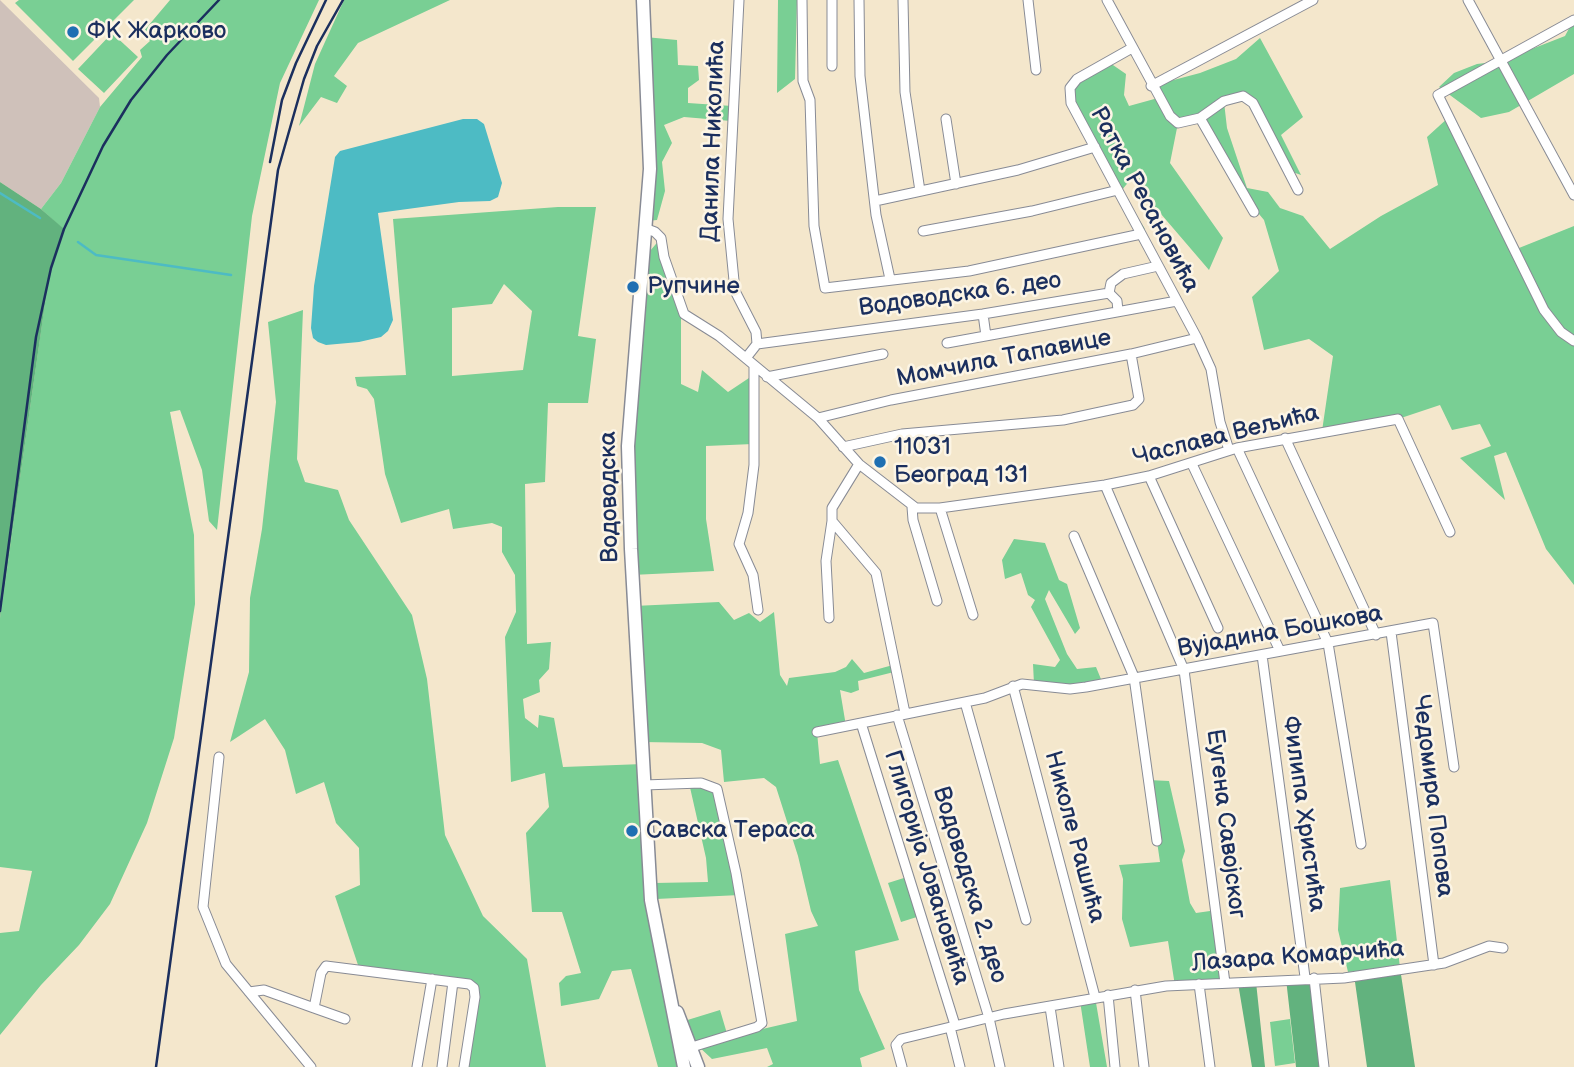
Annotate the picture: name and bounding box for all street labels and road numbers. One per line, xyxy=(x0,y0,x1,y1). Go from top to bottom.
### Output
street label: Данила Николића xyxy=(696,40,732,242)
street label: Ратка Ресановића xyxy=(1083,102,1205,298)
street label: Водоводска 6. део xyxy=(857,267,1063,323)
street label: Момчила Тапавице xyxy=(894,324,1114,394)
street label: Часлава Вељића xyxy=(1130,399,1322,473)
street label: Водоводска xyxy=(594,431,626,563)
street label: Вујадина Бошкова xyxy=(1175,600,1385,664)
street label: Чедомира Попова xyxy=(1405,693,1459,899)
street label: Филипа Христића xyxy=(1275,714,1331,914)
street label: Еугена Савојског xyxy=(1199,728,1251,920)
street label: Глигорија Јовановића xyxy=(877,747,975,989)
street label: Николе Рашића xyxy=(1037,748,1111,926)
street label: Водоводска 2. део xyxy=(925,783,1013,987)
street label: Лазара Комарчића xyxy=(1191,935,1405,979)

